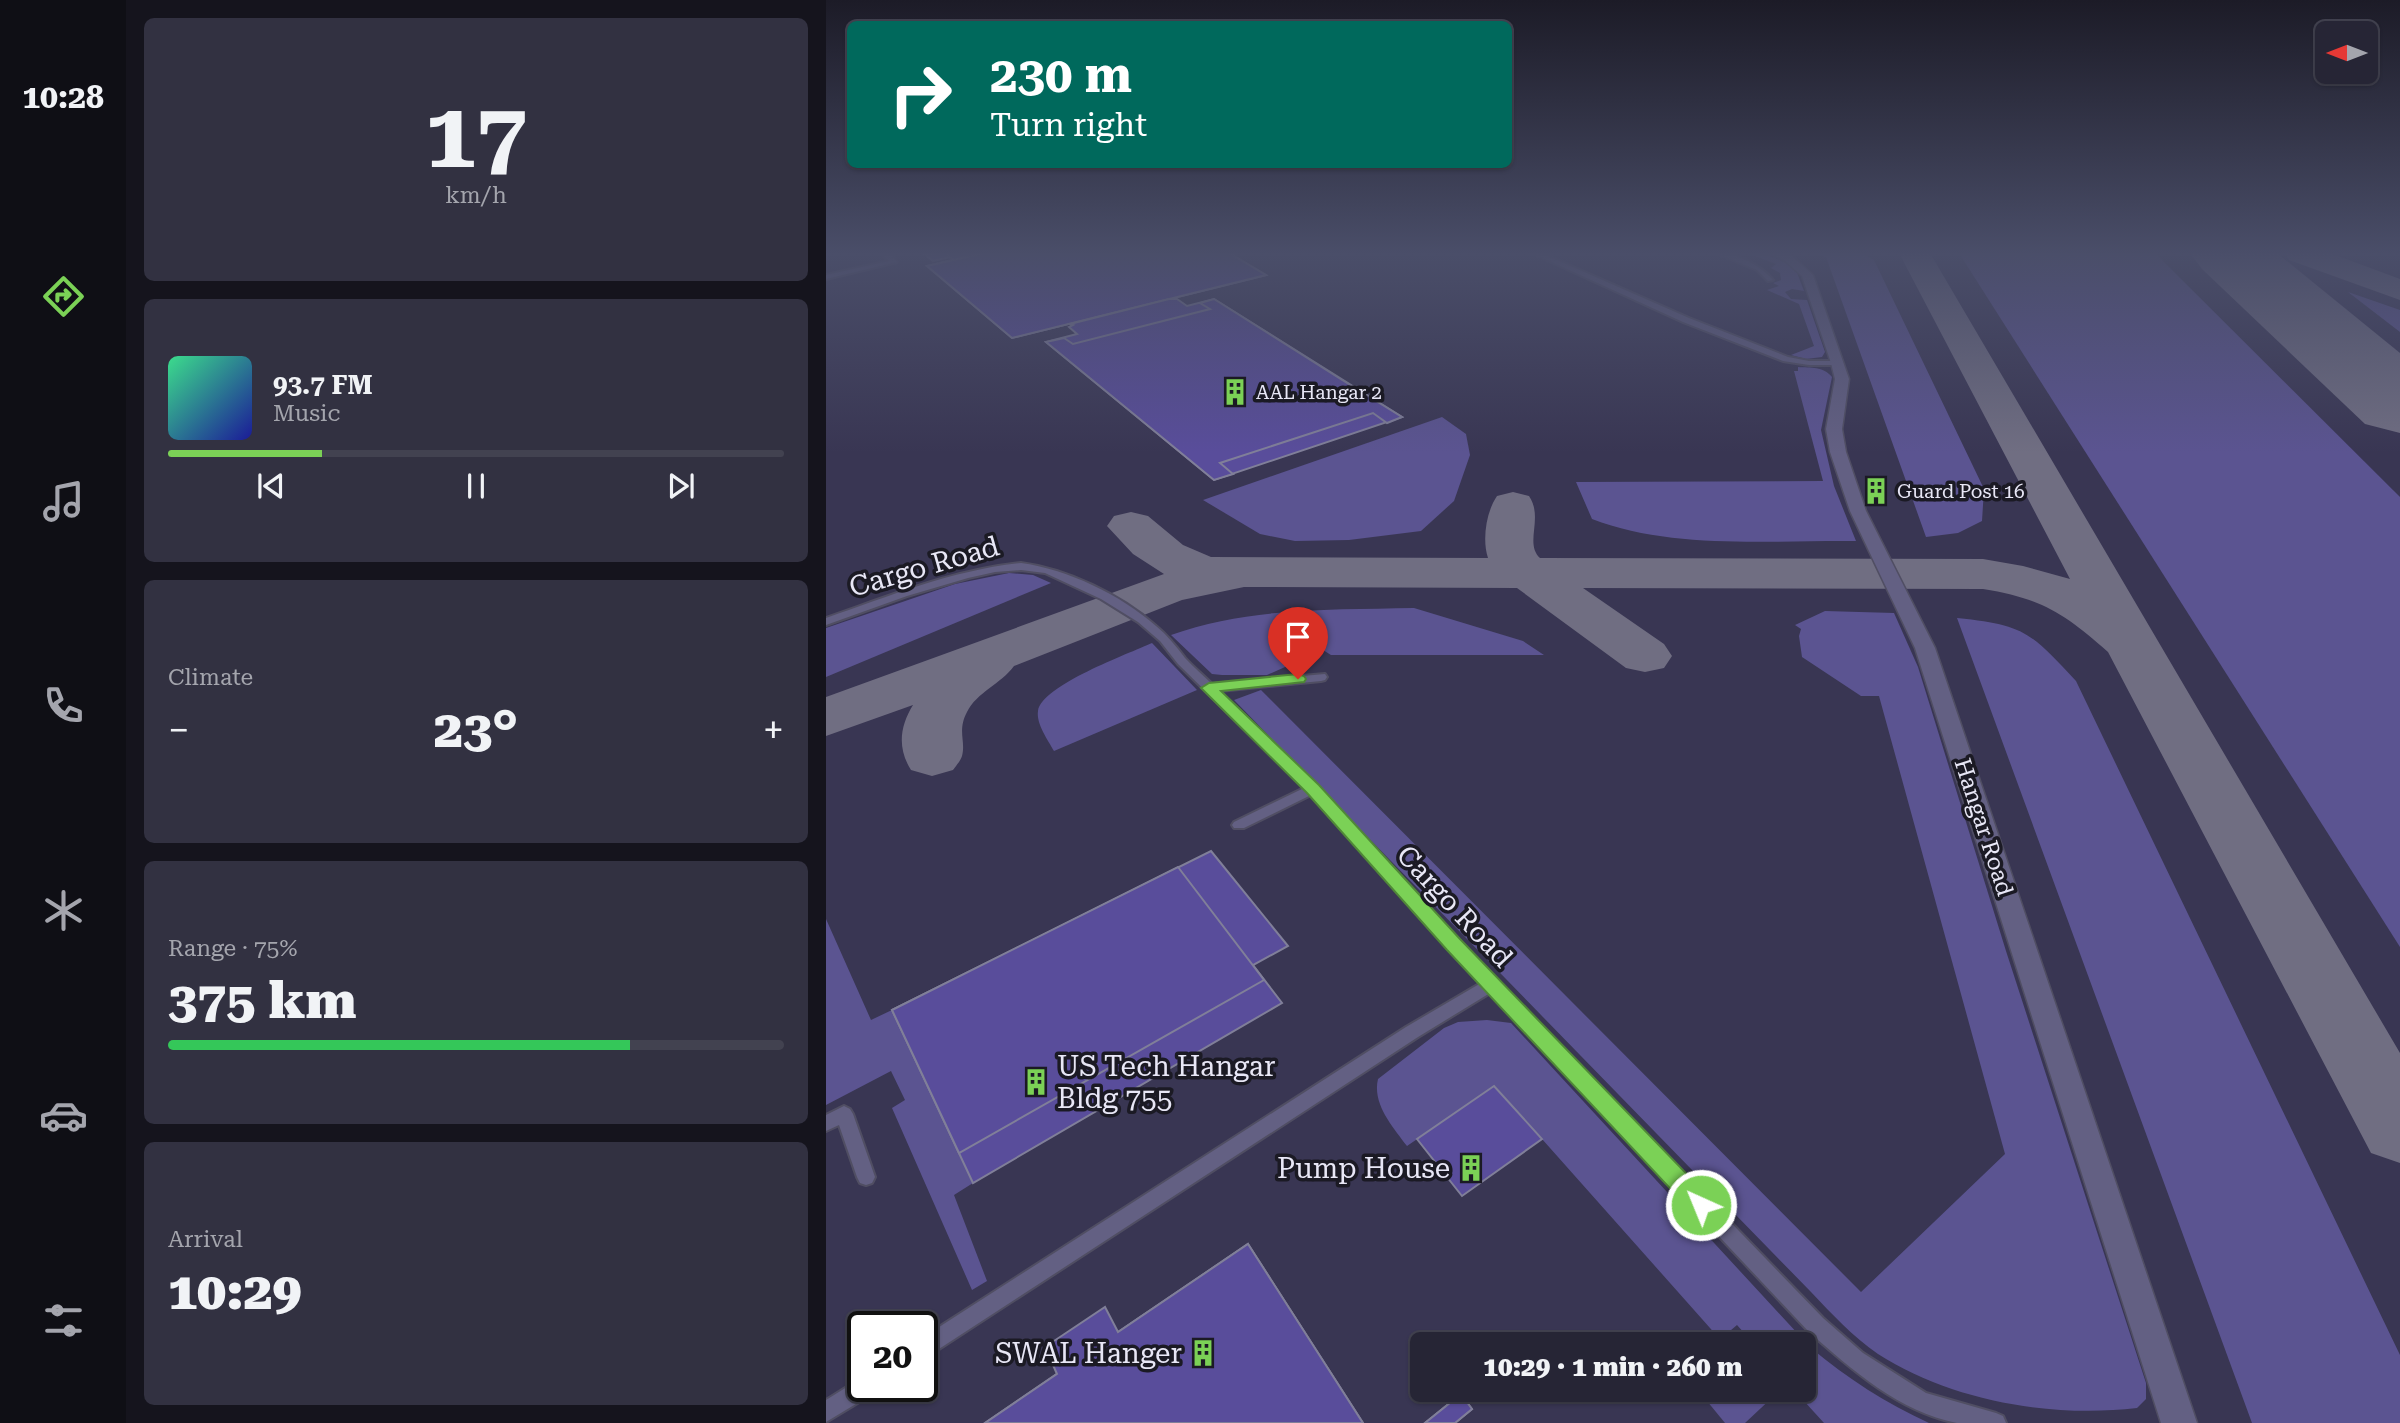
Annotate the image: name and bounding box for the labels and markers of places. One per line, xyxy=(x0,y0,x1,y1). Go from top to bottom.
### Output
building icon: AAL Hangar 2 xyxy=(1220,377,1250,407)
place label: AAL Hangar 2 xyxy=(1256,381,1382,404)
building icon: Guard Post 16 xyxy=(1861,476,1891,506)
place label: Guard Post 16 xyxy=(1897,480,2025,503)
pin xyxy=(1268,607,1328,679)
place label: US Tech Hangar Bldg 755 xyxy=(1057,1050,1275,1115)
building icon: US Tech Hangar Bldg 755 xyxy=(1021,1067,1051,1097)
place label: Pump House xyxy=(1277,1152,1450,1185)
building icon: Pump House xyxy=(1456,1153,1486,1183)
place label: SWAL Hanger xyxy=(995,1337,1182,1370)
building icon: SWAL Hanger xyxy=(1188,1338,1218,1368)

